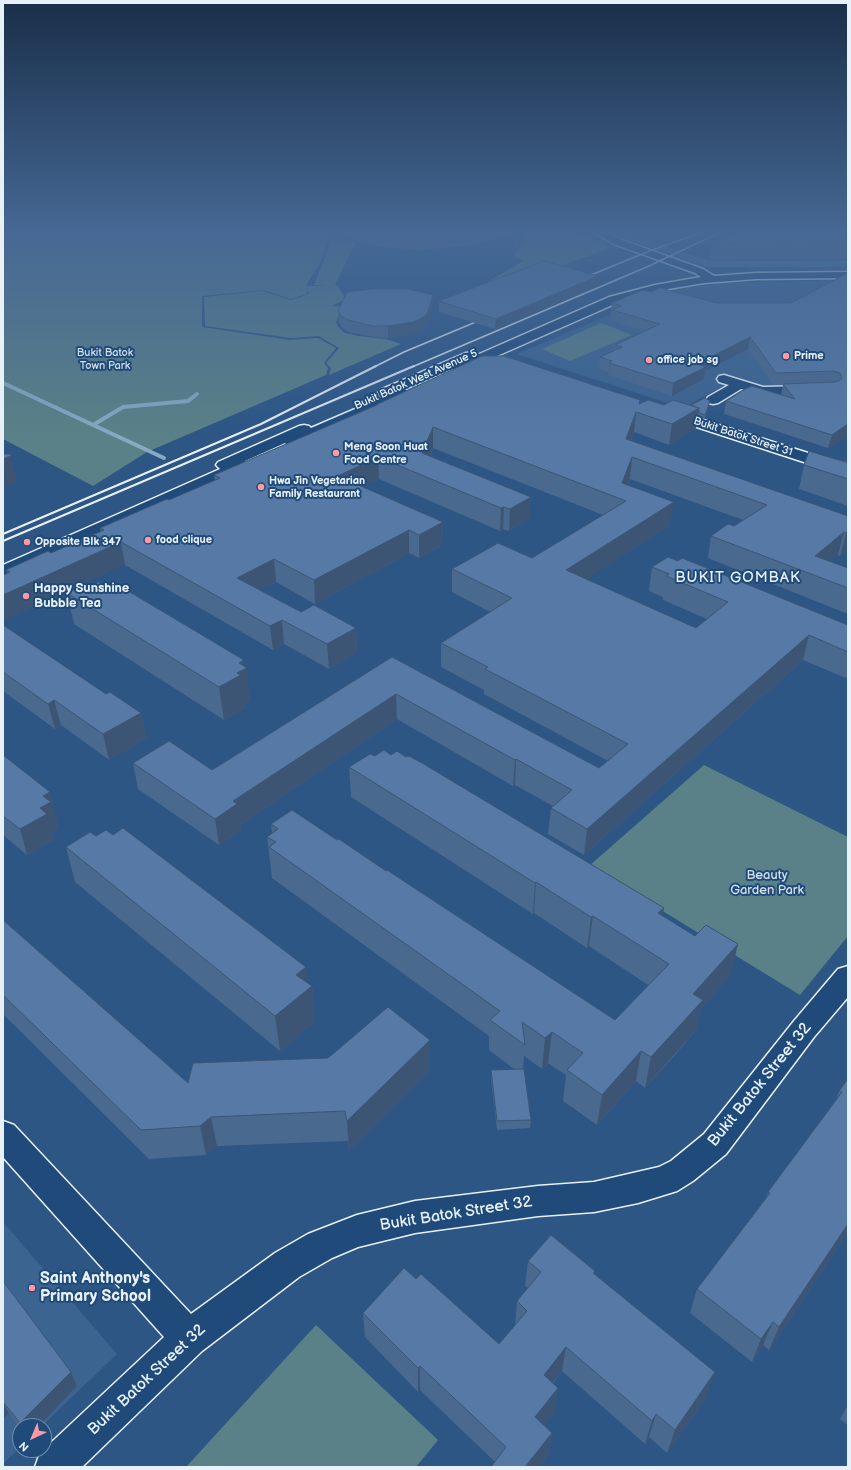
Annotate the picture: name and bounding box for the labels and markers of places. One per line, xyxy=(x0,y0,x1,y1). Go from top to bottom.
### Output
place label: Prime xyxy=(794,349,824,363)
marker: Prime xyxy=(781,351,791,361)
place label: office job sg xyxy=(657,353,718,367)
marker: office job sg xyxy=(644,355,654,365)
place label: Meng Soon Huat Food Centre xyxy=(344,440,428,466)
marker: Meng Soon Huat Food Centre xyxy=(331,448,341,458)
place label: Hwa Jin Vegetarian Family Restaurant xyxy=(269,474,365,500)
marker: Hwa Jin Vegetarian Family Restaurant xyxy=(256,482,266,492)
place label: food clique xyxy=(156,533,212,547)
place label: Opposite Blk 347 xyxy=(35,535,121,549)
marker: food clique xyxy=(143,535,153,545)
marker: Opposite Blk 347 xyxy=(22,537,32,547)
place label: Happy Sunshine Bubble Tea xyxy=(34,581,129,612)
marker: Happy Sunshine Bubble Tea xyxy=(21,591,31,601)
place label: Saint Anthony's Primary School xyxy=(40,1269,151,1307)
marker: Saint Anthony's Primary School xyxy=(27,1283,37,1293)

